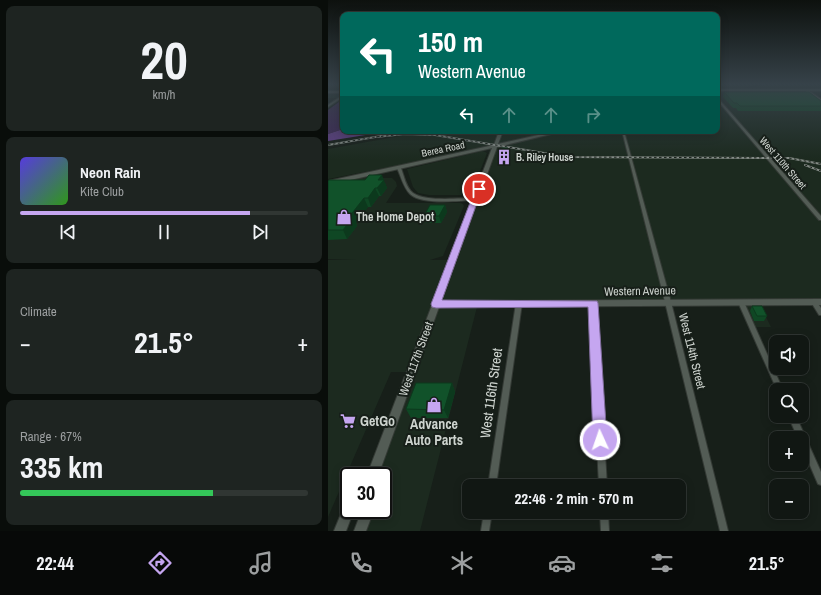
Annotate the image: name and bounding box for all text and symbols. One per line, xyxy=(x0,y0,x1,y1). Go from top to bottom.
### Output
text: 150 m xyxy=(418,23,483,61)
text: 20 xyxy=(140,25,188,95)
icon: left xyxy=(352,28,404,80)
text: Western Avenue xyxy=(418,59,526,84)
text: km/h xyxy=(152,86,176,103)
icon: left xyxy=(456,104,478,126)
icon: ahead xyxy=(498,104,520,126)
icon: ahead xyxy=(540,104,562,126)
icon: right xyxy=(582,104,604,126)
street label: West 110th Street xyxy=(757,134,810,192)
street label: Berea Road xyxy=(420,138,466,160)
building icon: B. Riley House xyxy=(495,148,513,166)
place label: B. Riley House xyxy=(516,151,574,164)
text: Neon Rain xyxy=(80,162,141,183)
pin xyxy=(462,172,496,206)
icon: arrive xyxy=(468,178,490,200)
text: Kite Club xyxy=(80,183,124,200)
shop icon: The Home Depot xyxy=(335,208,353,226)
place label: The Home Depot xyxy=(356,209,435,225)
icon: previous xyxy=(57,221,79,243)
icon: pause xyxy=(153,221,175,243)
icon: next xyxy=(249,221,271,243)
street label: Western Avenue xyxy=(604,282,676,300)
text: Climate xyxy=(20,303,57,320)
street label: West 114th Street xyxy=(675,311,709,391)
street label: West 117th Street xyxy=(395,319,437,398)
text: 21.5° xyxy=(134,322,194,362)
text: − xyxy=(20,328,31,358)
text: + xyxy=(297,328,308,358)
map controls xyxy=(769,335,809,519)
button: sound xyxy=(769,335,809,375)
street label: West 116th Street xyxy=(476,347,506,439)
button: search xyxy=(769,383,809,423)
shop icon: Advance Auto Parts xyxy=(425,396,443,414)
supermarket icon: GetGo xyxy=(339,412,357,430)
place label: GetGo xyxy=(360,412,395,430)
place label: Advance Auto Parts xyxy=(405,415,463,449)
position arrow xyxy=(579,419,621,461)
text: Range · 67% xyxy=(20,428,82,445)
button: + xyxy=(769,431,809,471)
text: 335 km xyxy=(20,447,103,487)
speed limit sign: 30 xyxy=(340,467,392,519)
button: − xyxy=(769,479,809,519)
text: 22:46 · 2 min · 570 m xyxy=(515,488,633,509)
icon: directions xyxy=(146,549,174,577)
icon: music xyxy=(247,549,275,577)
icon: phone xyxy=(347,549,375,577)
icon: climate xyxy=(448,549,476,577)
icon: car xyxy=(548,549,576,577)
icon: filters xyxy=(648,549,676,577)
text: 22:44 xyxy=(36,551,74,576)
text: 21.5° xyxy=(749,551,785,576)

